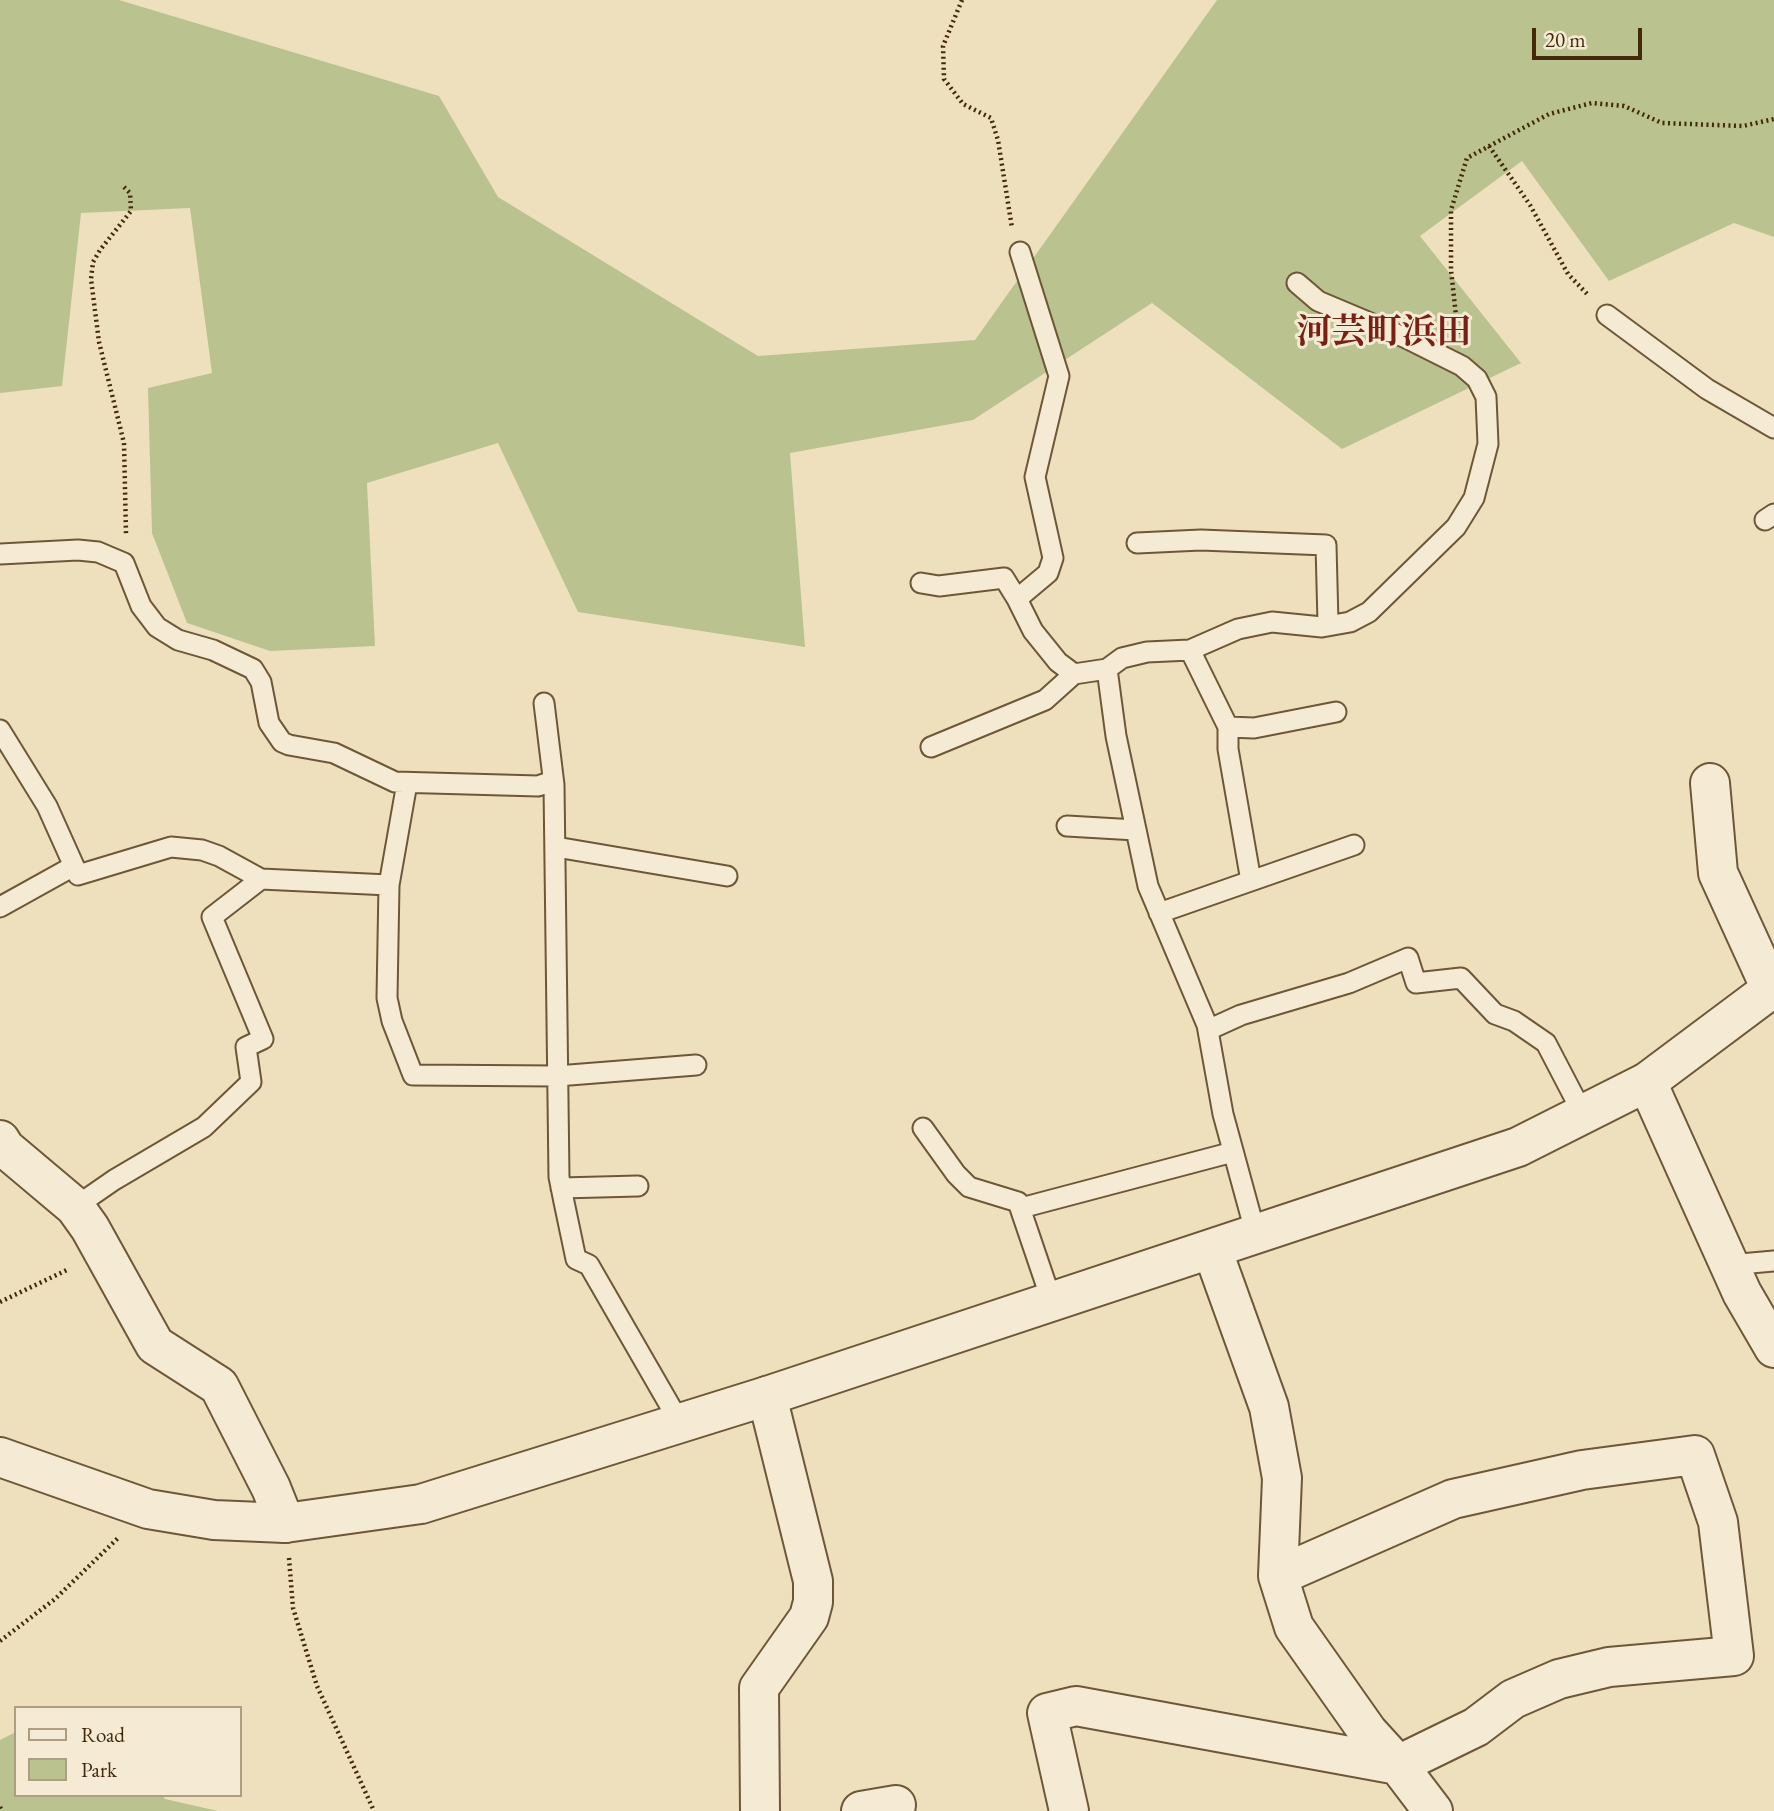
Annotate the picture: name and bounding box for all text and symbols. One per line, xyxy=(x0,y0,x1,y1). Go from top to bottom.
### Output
scale bar xyxy=(1536,14,1646,58)
text: 20 m xyxy=(1545,26,1586,53)
district label: 河芸町浜田 xyxy=(1297,312,1471,354)
legend xyxy=(14,1706,242,1797)
text: Road xyxy=(81,1721,125,1748)
text: Park xyxy=(81,1756,117,1783)

